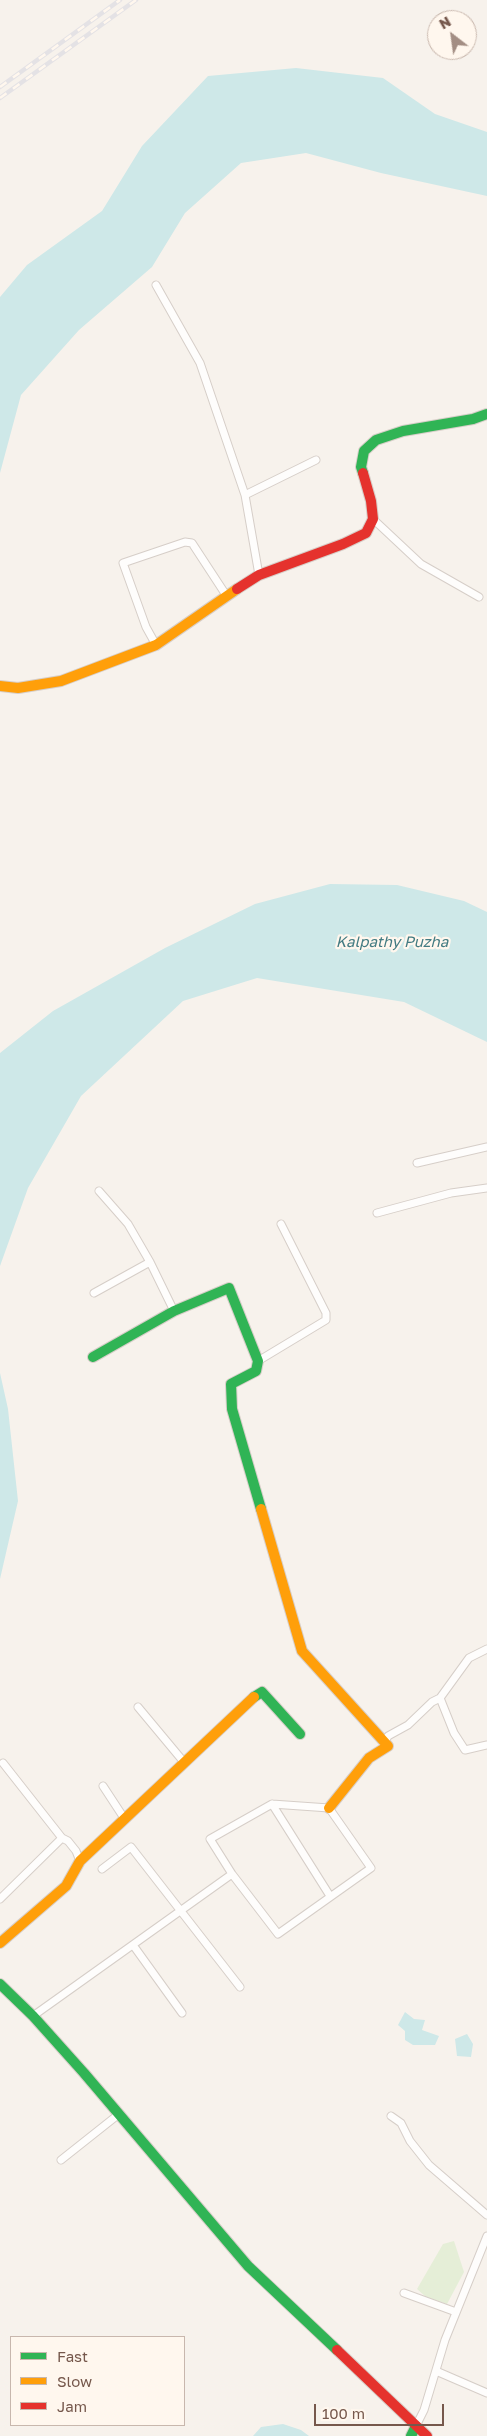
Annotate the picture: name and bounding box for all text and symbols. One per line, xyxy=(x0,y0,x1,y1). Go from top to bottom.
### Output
north arrow xyxy=(427,10,477,60)
text: N xyxy=(436,12,454,32)
water label: Kalpathy Puzha xyxy=(336,933,448,951)
legend xyxy=(10,2336,185,2426)
text: Fast xyxy=(57,2347,88,2365)
text: Slow xyxy=(57,2372,92,2390)
scale bar xyxy=(317,2394,447,2426)
text: Jam xyxy=(57,2397,87,2415)
text: 100 m xyxy=(322,2404,365,2422)

